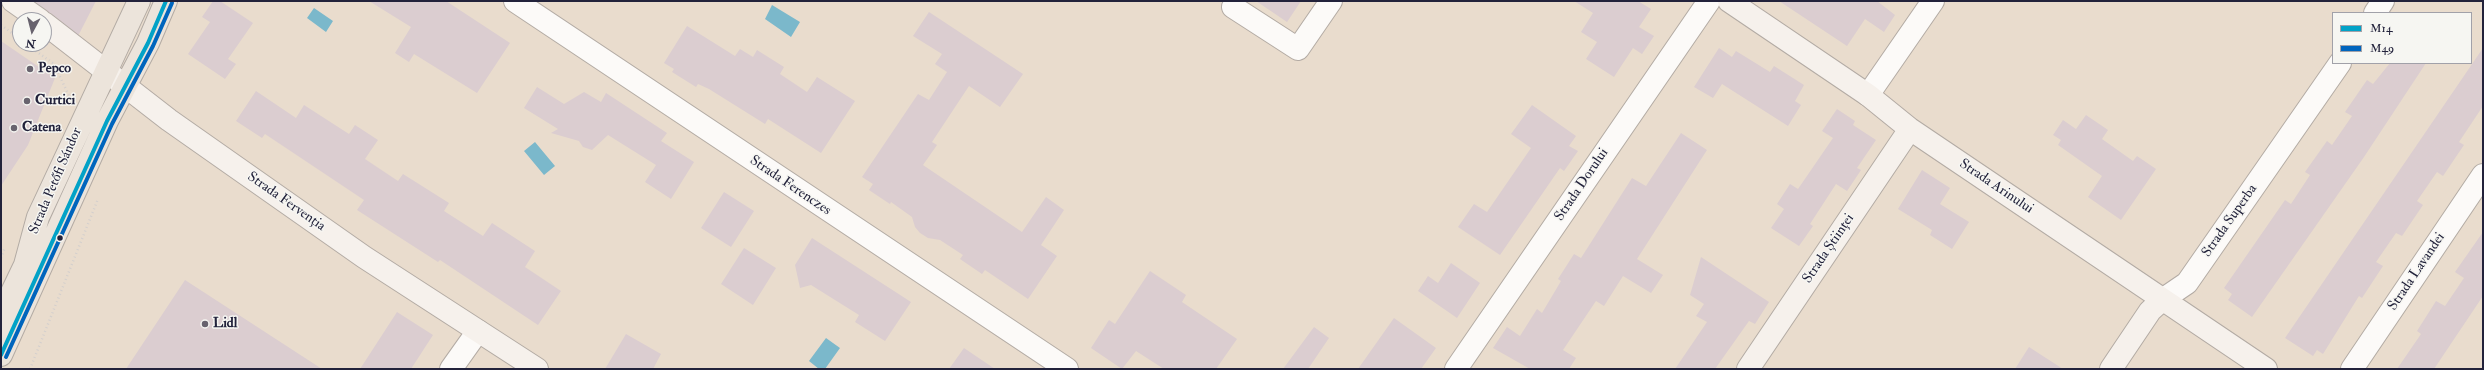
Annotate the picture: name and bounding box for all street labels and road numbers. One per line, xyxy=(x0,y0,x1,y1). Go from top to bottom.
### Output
street label: Strada Petőfi Sándor xyxy=(26,125,86,237)
street label: Strada Dorului xyxy=(1552,145,1612,225)
street label: Strada Ferenczes xyxy=(746,153,834,219)
street label: Strada Arinului xyxy=(1956,156,2036,218)
street label: Strada Fervenția xyxy=(244,169,328,235)
street label: Strada Superba xyxy=(2199,182,2261,260)
street label: Strada Științei xyxy=(1800,211,1858,287)
street label: Strada Lavandei xyxy=(2385,230,2449,314)

